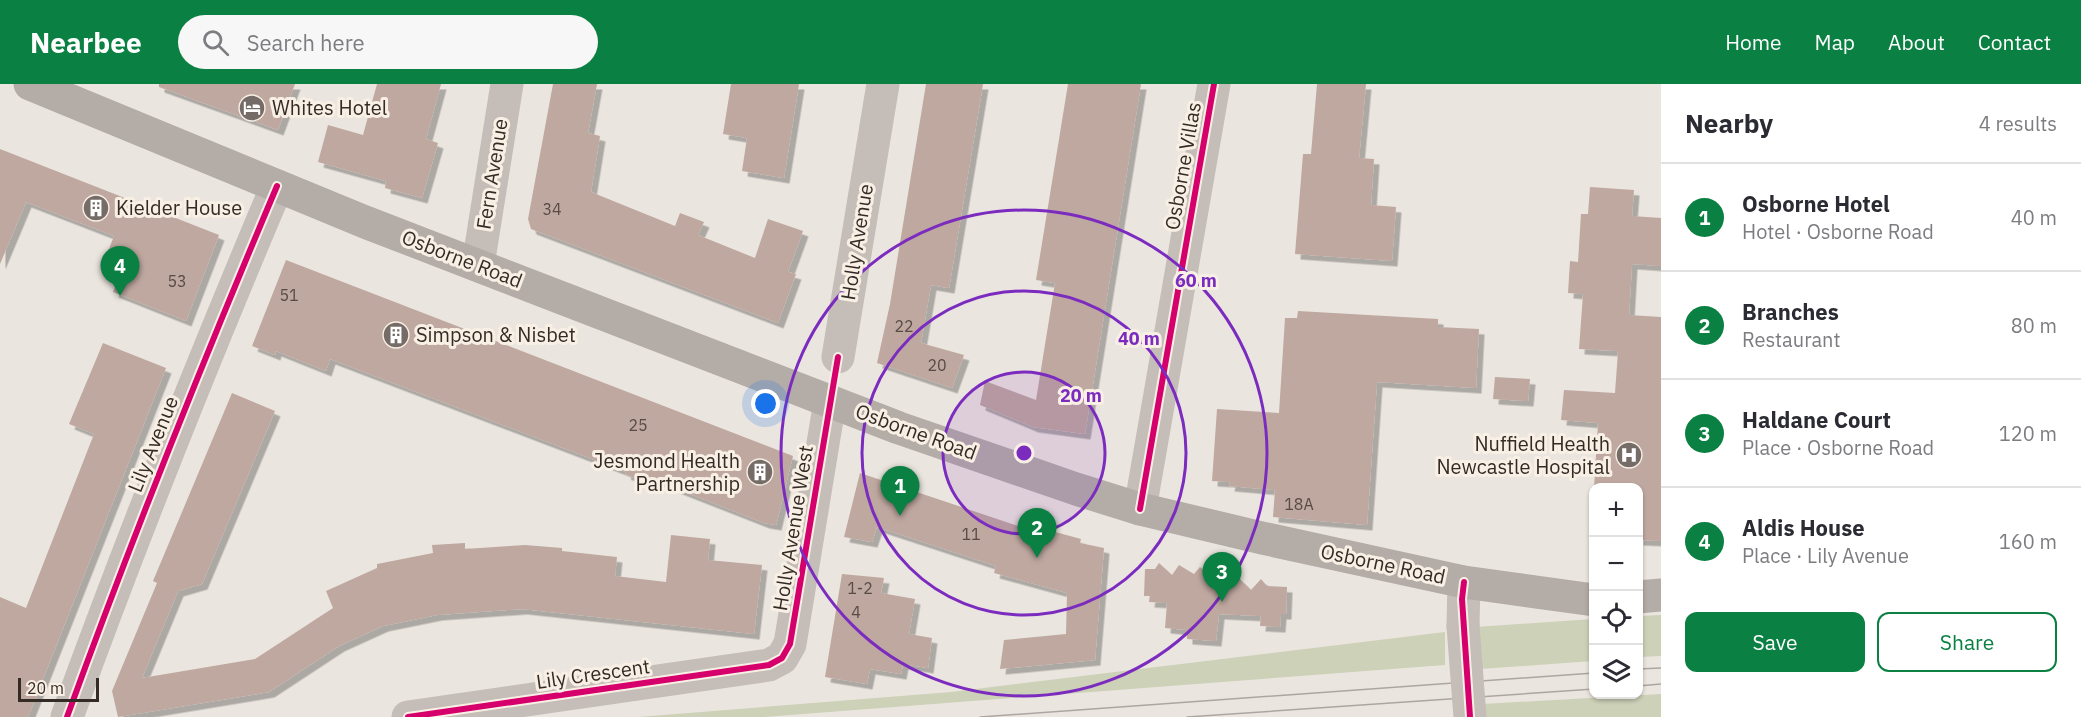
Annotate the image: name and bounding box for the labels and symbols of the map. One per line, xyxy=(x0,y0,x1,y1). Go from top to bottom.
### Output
hotel icon: Whites Hotel xyxy=(237,93,267,123)
place label: Whites Hotel xyxy=(272,94,387,121)
street label: Osborne Villas xyxy=(1158,100,1207,232)
street label: Fern Avenue xyxy=(469,117,514,231)
street label: Holly Avenue xyxy=(834,182,879,302)
building icon: Kielder House xyxy=(81,193,111,223)
place label: Kielder House xyxy=(116,194,242,221)
house number: 34 xyxy=(542,199,562,219)
street label: Osborne Road xyxy=(398,223,526,294)
pin: 4 xyxy=(100,246,140,296)
text: 60 m xyxy=(1175,269,1217,292)
house number: 53 xyxy=(167,271,187,291)
house number: 51 xyxy=(279,285,299,305)
house number: 22 xyxy=(894,316,914,336)
building icon: Simpson & Nisbet xyxy=(381,320,411,350)
place label: Simpson & Nisbet xyxy=(416,321,576,348)
text: 40 m xyxy=(1118,327,1160,350)
house number: 20 xyxy=(927,355,947,375)
text: 20 m xyxy=(1060,384,1102,407)
your location xyxy=(751,389,780,418)
street label: Lily Avenue xyxy=(121,392,184,496)
street label: Osborne Road xyxy=(852,397,981,466)
house number: 25 xyxy=(628,415,648,435)
place label: Nuffield Health Newcastle Hospital xyxy=(1436,430,1610,480)
hospital icon: Nuffield Health Newcastle Hospital xyxy=(1614,440,1644,470)
street label: Holly Avenue West xyxy=(766,443,819,613)
centre of rings xyxy=(1014,443,1034,463)
place label: Jesmond Health Partnership xyxy=(593,447,740,497)
building icon: Jesmond Health Partnership xyxy=(745,457,775,487)
pin: 1 xyxy=(880,466,920,516)
house number: 18A xyxy=(1284,494,1314,514)
pin: 2 xyxy=(1018,508,1056,558)
house number: 11 xyxy=(961,524,981,544)
street label: Osborne Road xyxy=(1318,537,1448,590)
pin: 3 xyxy=(1202,552,1242,602)
house number: 1-2 xyxy=(847,578,873,598)
house number: 4 xyxy=(851,602,861,622)
street label: Lily Crescent xyxy=(534,652,652,695)
scale bar xyxy=(18,675,99,702)

